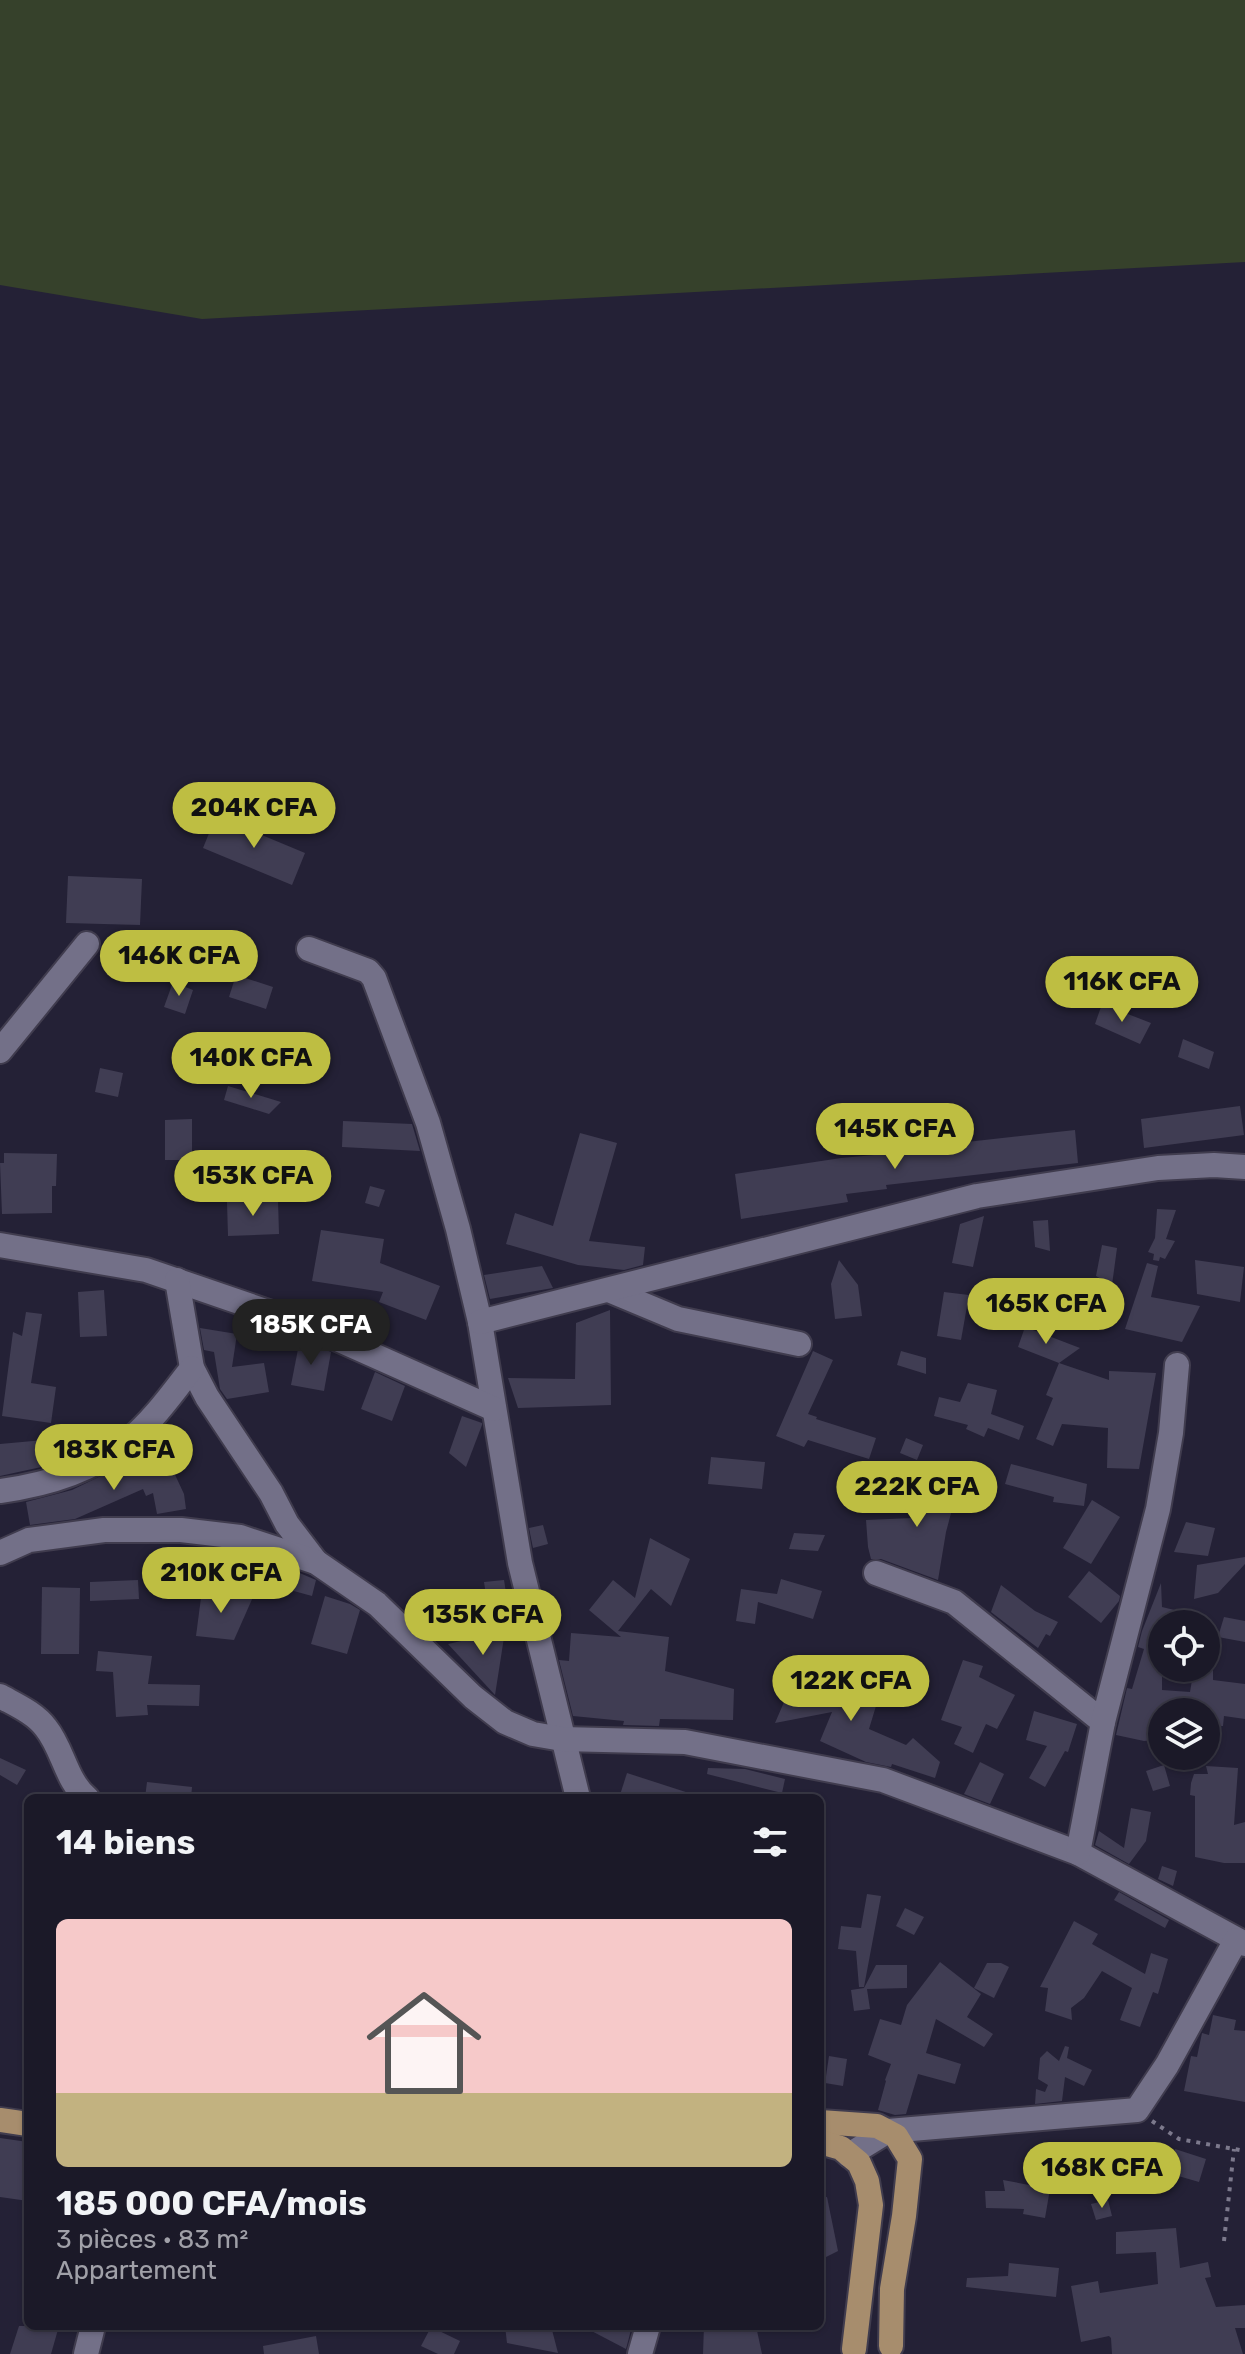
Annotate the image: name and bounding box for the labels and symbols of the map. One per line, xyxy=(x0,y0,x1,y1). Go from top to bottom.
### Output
pin: 204K CFA xyxy=(171,782,337,850)
pin: 146K CFA xyxy=(96,930,262,998)
pin: 116K CFA xyxy=(1039,956,1205,1024)
pin: 140K CFA xyxy=(168,1032,334,1100)
pin: 145K CFA xyxy=(812,1103,978,1171)
pin: 153K CFA xyxy=(170,1150,336,1218)
pin: 165K CFA xyxy=(963,1278,1129,1346)
pin: 185K CFA xyxy=(228,1299,394,1367)
pin: 183K CFA xyxy=(31,1424,197,1492)
pin: 222K CFA xyxy=(834,1461,1000,1529)
pin: 210K CFA xyxy=(138,1547,304,1615)
pin: 135K CFA xyxy=(400,1589,566,1657)
pin: 122K CFA xyxy=(768,1655,934,1723)
pin: 168K CFA xyxy=(1019,2142,1185,2210)

